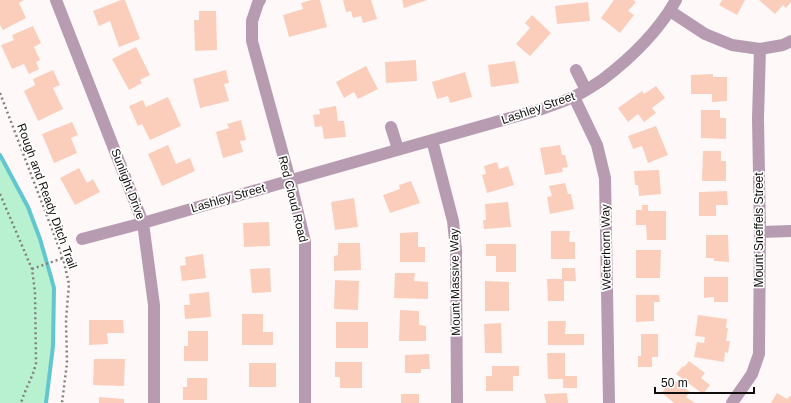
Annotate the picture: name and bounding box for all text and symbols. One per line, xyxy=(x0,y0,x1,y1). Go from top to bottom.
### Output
street label: Lashley Street xyxy=(499,89,577,127)
street label: Rough and Ready Ditch Trail xyxy=(14,122,80,270)
street label: Sunlight Drive xyxy=(108,147,148,222)
street label: Red Cloud Road xyxy=(275,154,311,244)
street label: Mount Sneffels Street xyxy=(752,172,766,288)
street label: Lashley Street xyxy=(189,181,267,215)
street label: Wetterhorn Way xyxy=(598,204,614,290)
street label: Mount Massive Way xyxy=(447,228,463,336)
scale bar xyxy=(655,369,754,395)
text: 50 m xyxy=(661,376,688,390)

